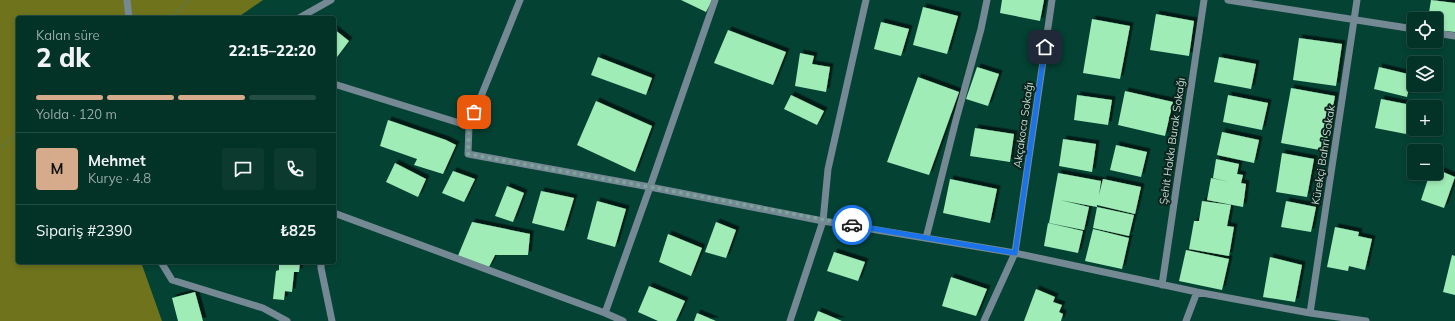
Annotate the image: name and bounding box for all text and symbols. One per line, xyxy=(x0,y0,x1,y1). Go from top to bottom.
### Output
map controls xyxy=(1407,12,1443,180)
button: locate xyxy=(1407,12,1443,48)
text: Kalan süre xyxy=(36,27,100,43)
pin xyxy=(1028,30,1062,64)
icon: home xyxy=(1034,36,1056,58)
text: 2 dk xyxy=(36,41,90,74)
text: 22:15–22:20 xyxy=(229,41,316,60)
button: layers xyxy=(1407,56,1443,92)
street label: Şehit Hakkı Burak Sokağı xyxy=(1156,77,1188,205)
street label: Akçakoca Sokağı xyxy=(1010,81,1036,169)
pin xyxy=(457,95,491,129)
button: + xyxy=(1407,100,1443,136)
icon: bag xyxy=(463,101,485,123)
street label: Kürekçi Bahri Sokak xyxy=(1308,104,1338,206)
text: Yolda · 120 m xyxy=(36,106,117,122)
button: − xyxy=(1407,144,1443,180)
button: chat xyxy=(222,148,264,190)
button: phone xyxy=(274,148,316,190)
text: Mehmet xyxy=(88,151,146,170)
text: M xyxy=(50,159,64,178)
text: Kurye · 4.8 xyxy=(88,170,151,186)
courier xyxy=(832,205,872,245)
icon: car xyxy=(841,214,863,236)
text: Sipariş #2390 xyxy=(36,221,132,240)
text: ₺825 xyxy=(280,221,316,240)

